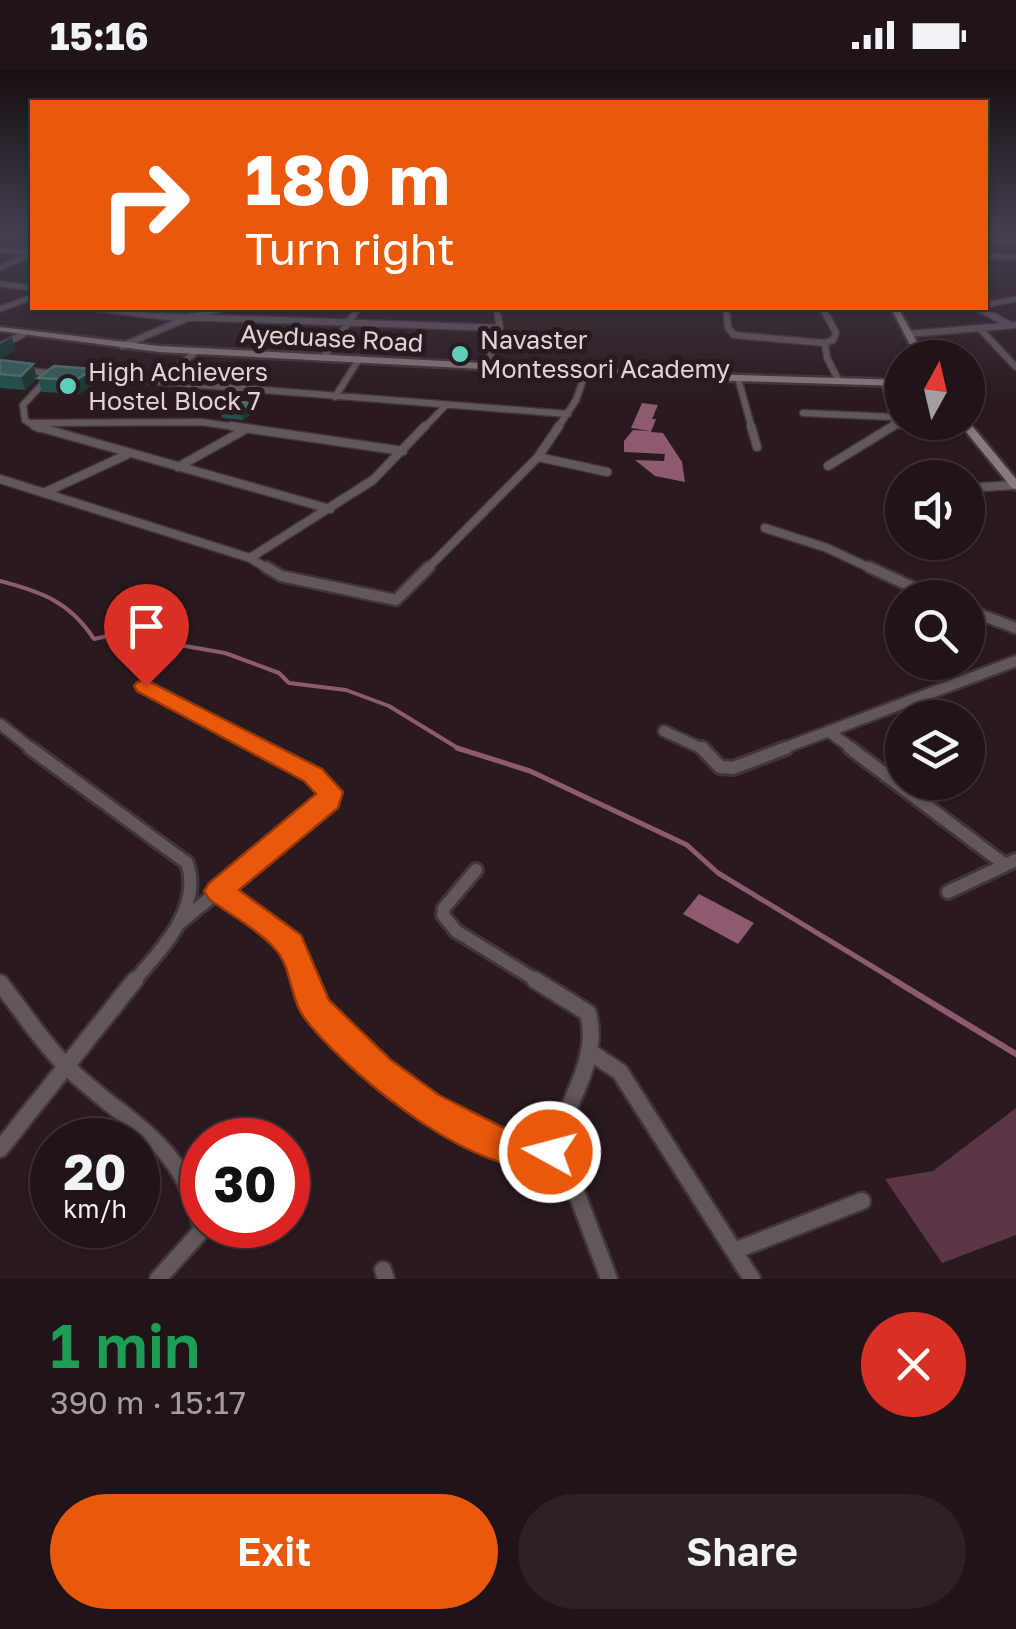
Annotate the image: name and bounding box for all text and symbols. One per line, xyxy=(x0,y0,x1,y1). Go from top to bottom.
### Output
text: 15:16 xyxy=(50,13,149,58)
text: 180 m xyxy=(245,136,450,220)
icon: right xyxy=(80,140,210,270)
text: Turn right xyxy=(245,221,455,275)
street label: Ayeduase Road xyxy=(240,317,424,358)
place label: Navaster Montessori Academy xyxy=(480,324,730,384)
north arrow xyxy=(885,340,985,440)
map controls xyxy=(885,340,985,800)
marker: Navaster Montessori Academy xyxy=(449,343,471,365)
place label: High Achievers Hostel Block 7 xyxy=(88,356,268,416)
marker: High Achievers Hostel Block 7 xyxy=(57,375,79,397)
button: sound xyxy=(885,460,985,560)
button: search xyxy=(885,580,985,680)
pin xyxy=(104,584,189,687)
icon: arrive xyxy=(119,599,174,654)
button: layers xyxy=(885,700,985,800)
position arrow xyxy=(498,1100,602,1204)
speed limit sign: 30 xyxy=(180,1118,310,1248)
text: 20 xyxy=(63,1141,126,1201)
text: km/h xyxy=(63,1193,127,1224)
text: 1 min xyxy=(50,1309,200,1381)
button: close xyxy=(861,1312,966,1417)
text: 390 m · 15:17 xyxy=(50,1383,246,1421)
button: Exit xyxy=(50,1494,498,1609)
button: Share xyxy=(518,1494,966,1609)

